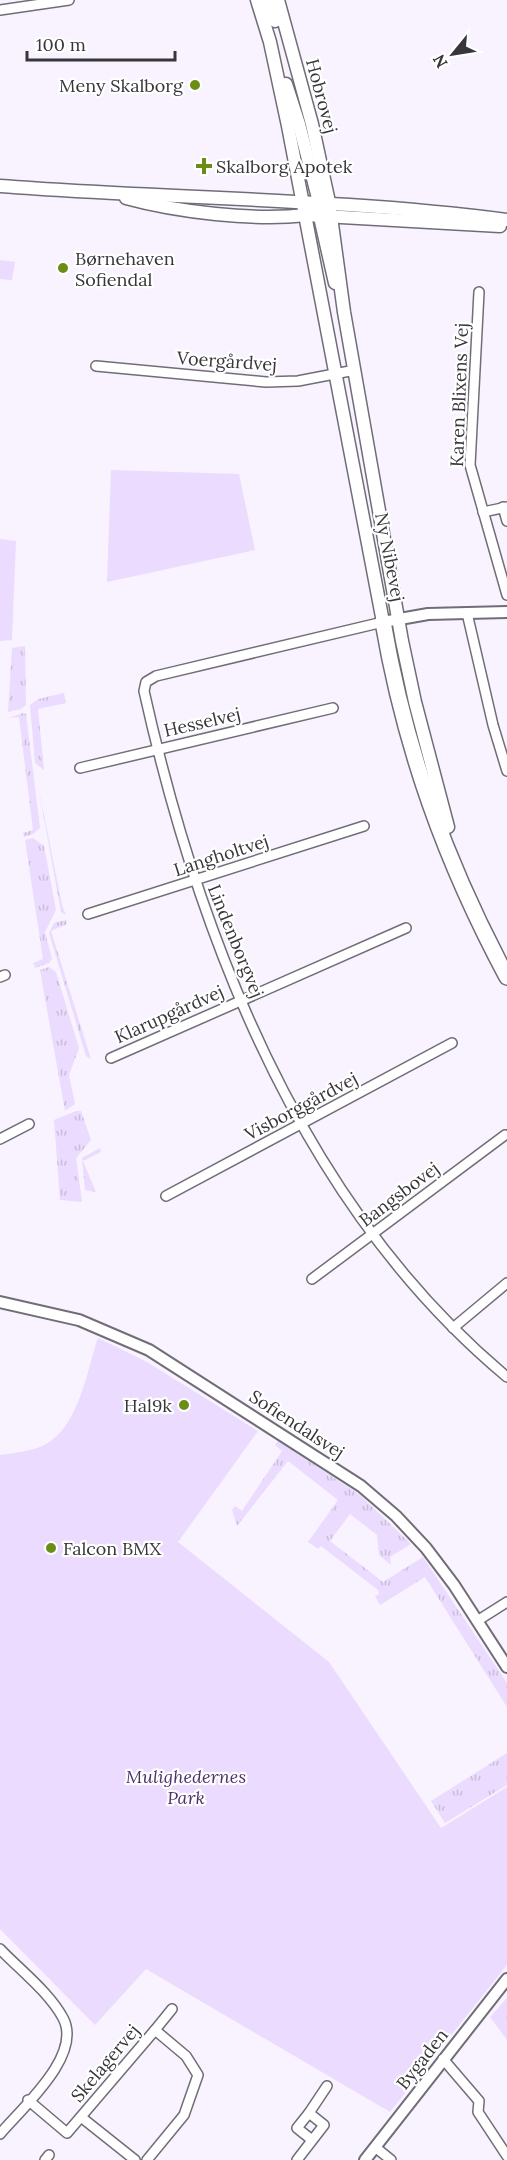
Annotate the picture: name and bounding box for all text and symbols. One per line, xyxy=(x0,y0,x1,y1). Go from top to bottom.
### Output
scale bar xyxy=(27,24,176,62)
north arrow xyxy=(423,24,483,84)
text: 100 m xyxy=(36,33,86,56)
text: N xyxy=(428,51,452,72)
street label: Hobrovej xyxy=(301,56,343,136)
place label: Meny Skalborg xyxy=(59,74,184,97)
marker: Meny Skalborg xyxy=(188,78,202,92)
place label: Skalborg Apotek xyxy=(216,155,353,178)
marker: Skalborg Apotek xyxy=(197,159,211,173)
place label: Børnehaven Sofiendal xyxy=(75,247,175,291)
marker: Børnehaven Sofiendal xyxy=(56,261,70,275)
street label: Karen Blixens Vej xyxy=(445,322,473,468)
street label: Voergårdvej xyxy=(175,346,278,376)
street label: Ny Nibevej xyxy=(370,511,410,603)
street label: Hesselvej xyxy=(161,702,243,742)
street label: Langholtvej xyxy=(171,829,271,881)
street label: Lindenborgvej xyxy=(203,881,269,1001)
street label: Klarupgårdvej xyxy=(111,980,227,1048)
street label: Visborggårdvej xyxy=(240,1067,361,1146)
street label: Bangsbovej xyxy=(355,1157,443,1231)
street label: Sofiendalsvej xyxy=(245,1385,349,1463)
place label: Hal9k xyxy=(124,1394,172,1417)
marker: Hal9k xyxy=(177,1398,191,1412)
place label: Falcon BMX xyxy=(63,1537,162,1560)
marker: Falcon BMX xyxy=(44,1541,58,1555)
park label: Mulighedernes Park xyxy=(126,1765,246,1809)
street label: Skelagervej xyxy=(66,2019,144,2107)
street label: Bygaden xyxy=(391,2024,453,2094)

